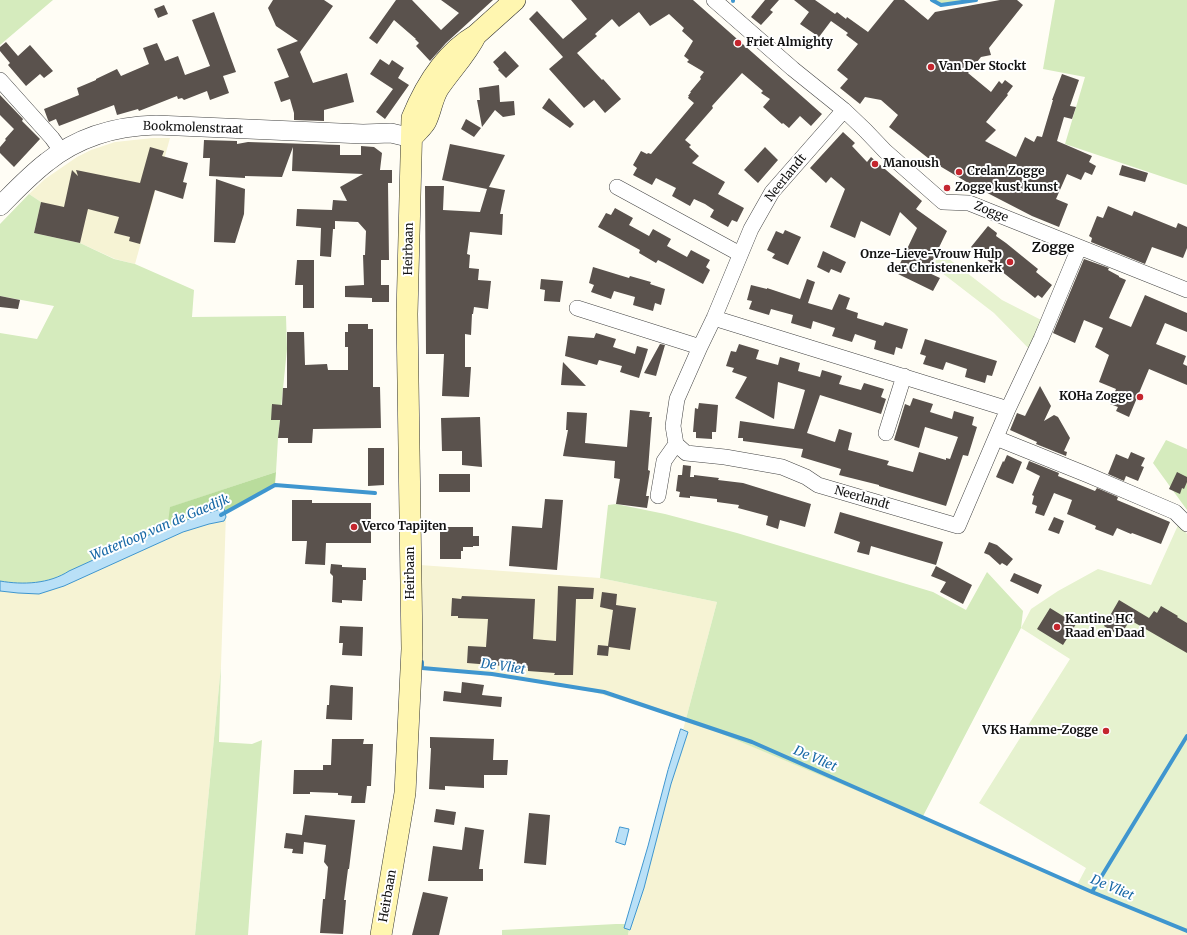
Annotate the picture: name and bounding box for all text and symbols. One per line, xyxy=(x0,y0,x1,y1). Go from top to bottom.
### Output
place label: Friet Almighty xyxy=(746,36,833,50)
marker: Friet Almighty xyxy=(733,38,743,48)
place label: Van Der Stockt xyxy=(939,60,1026,74)
marker: Van Der Stockt xyxy=(926,62,936,72)
street label: Bookmolenstraat xyxy=(143,119,243,137)
street label: Neerlandt xyxy=(762,151,810,205)
place label: Manoush xyxy=(883,157,939,171)
marker: Manoush xyxy=(870,159,880,169)
place label: Crelan Zogge xyxy=(967,165,1045,179)
marker: Crelan Zogge xyxy=(954,167,964,177)
place label: Zogge kust kunst xyxy=(955,181,1058,195)
marker: Zogge kust kunst xyxy=(942,183,952,193)
street label: Zogge xyxy=(972,199,1010,225)
street label: Heirbaan xyxy=(401,222,417,276)
district label: Zogge xyxy=(1032,240,1074,256)
place label: Onze-Lieve-Vrouw Hulp der Christenenkerk xyxy=(860,248,1002,276)
marker: Onze-Lieve-Vrouw Hulp der Christenenkerk xyxy=(1005,257,1015,267)
place label: KOHa Zogge xyxy=(1059,390,1132,404)
marker: KOHa Zogge xyxy=(1135,392,1145,402)
street label: Neerlandt xyxy=(833,483,891,513)
water label: Waterloop van de Gaedijk xyxy=(88,492,232,564)
place label: Verco Tapijten xyxy=(362,520,447,534)
marker: Verco Tapijten xyxy=(349,522,359,532)
street label: Heirbaan xyxy=(404,546,418,600)
place label: Kantine HC Raad en Daad xyxy=(1065,613,1145,641)
marker: Kantine HC Raad en Daad xyxy=(1052,622,1062,632)
water label: De Vliet xyxy=(480,656,526,678)
place label: VKS Hamme-Zogge xyxy=(982,724,1098,738)
marker: VKS Hamme-Zogge xyxy=(1101,726,1111,736)
water label: De Vliet xyxy=(791,743,839,775)
street label: Heirbaan xyxy=(376,869,400,923)
water label: De Vliet xyxy=(1088,872,1136,904)

